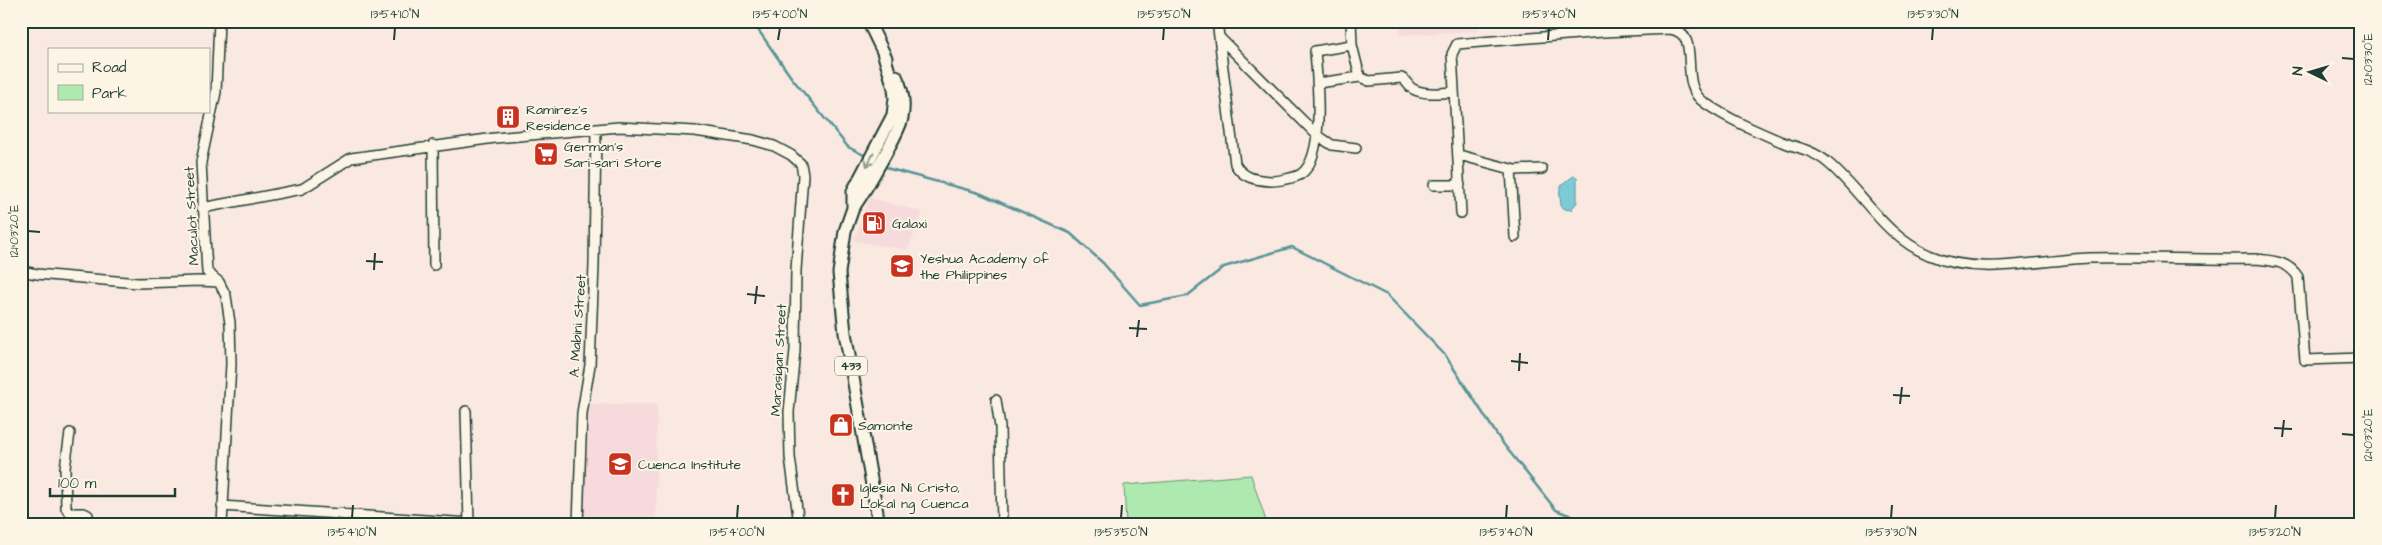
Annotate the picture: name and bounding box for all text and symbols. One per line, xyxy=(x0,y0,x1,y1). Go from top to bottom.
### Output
text: 13°54'10"N xyxy=(371,6,420,23)
text: 13°54'00"N xyxy=(753,6,808,23)
text: 13°53'50"N xyxy=(1137,6,1191,23)
text: 13°53'40"N xyxy=(1523,6,1576,23)
text: 13°53'30"N xyxy=(1908,6,1959,23)
text: 121°03'30"E xyxy=(2360,33,2377,85)
legend xyxy=(48,48,210,112)
north arrow xyxy=(2284,48,2334,98)
text: Road xyxy=(92,57,127,78)
text: N xyxy=(2288,65,2308,76)
text: Park xyxy=(92,83,127,104)
place label: Ramirez's Residence xyxy=(526,100,591,136)
building icon: Ramirez's Residence xyxy=(495,104,521,130)
place label: German's Sari-sari Store xyxy=(564,137,662,173)
supermarket icon: German's Sari-sari Store xyxy=(533,141,559,167)
one-way arrow xyxy=(865,152,875,167)
street label: Maculot Street xyxy=(179,166,205,266)
text: 121°03'20"E xyxy=(6,205,23,257)
fuel station icon: Galaxi xyxy=(861,210,887,236)
place label: Galaxi xyxy=(892,214,927,234)
place label: Yeshua Academy of the Philippines xyxy=(920,249,1050,285)
school or university icon: Yeshua Academy of the Philippines xyxy=(889,253,915,279)
street label: A. Mabini Street xyxy=(564,274,592,378)
street label: Marasigan Street xyxy=(766,303,792,417)
road number: 433 xyxy=(835,356,867,376)
text: 121°03'20"E xyxy=(2360,409,2377,461)
shop icon: Samonte xyxy=(828,412,854,438)
place label: Samonte xyxy=(858,416,914,436)
school or university icon: Cuenca Institute xyxy=(607,451,633,477)
place label: Cuenca Institute xyxy=(638,455,742,475)
scale bar xyxy=(50,465,175,497)
text: 100 m xyxy=(58,473,97,494)
place label: Iglesia Ni Cristo, Lokal ng Cuenca xyxy=(860,478,969,514)
church icon: Iglesia Ni Cristo, Lokal ng Cuenca xyxy=(830,482,856,508)
text: 13°54'10"N xyxy=(328,524,377,541)
text: 13°54'00"N xyxy=(710,524,765,541)
text: 13°53'50"N xyxy=(1094,524,1148,541)
text: 13°53'40"N xyxy=(1480,524,1533,541)
text: 13°53'30"N xyxy=(1866,524,1917,541)
text: 13°53'20"N xyxy=(2249,524,2301,541)

